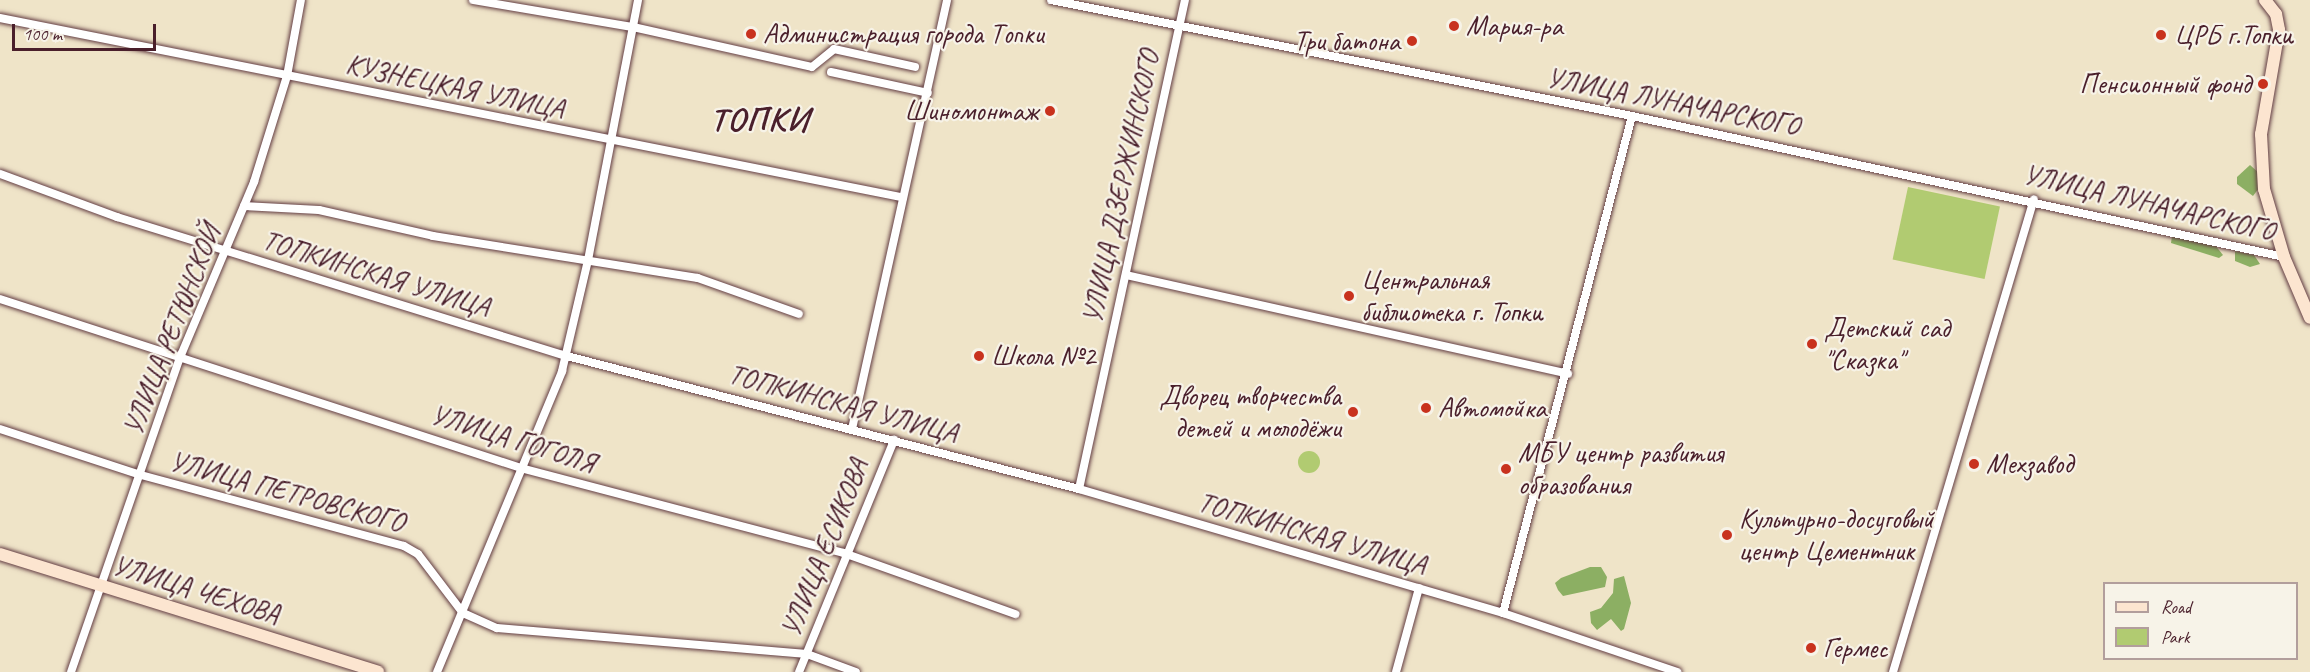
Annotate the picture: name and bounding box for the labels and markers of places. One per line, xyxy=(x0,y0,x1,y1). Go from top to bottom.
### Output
place label: Мария-ра xyxy=(1466,9,1563,43)
place label: Администрация города Топки xyxy=(763,17,1042,51)
place label: ЦРБ г.Топки xyxy=(2174,18,2293,52)
marker: Мария-ра xyxy=(1447,19,1461,33)
place label: Три батона xyxy=(1291,24,1400,58)
marker: ЦРБ г.Топки xyxy=(2152,26,2170,44)
marker: Администрация города Топки xyxy=(744,27,758,41)
marker: Три батона xyxy=(1405,34,1419,48)
place label: Пенсионный фонд xyxy=(2079,67,2251,101)
marker: Пенсионный фонд xyxy=(2256,77,2270,91)
place label: Шиномонтаж xyxy=(904,94,1038,128)
marker: Шиномонтаж xyxy=(1043,104,1057,118)
place label: Центральная библиотека г. Топки xyxy=(1361,263,1543,329)
marker: Центральная библиотека г. Топки xyxy=(1342,289,1356,303)
place label: Детский сад "Сказка" xyxy=(1824,311,1950,377)
marker: Детский сад "Сказка" xyxy=(1805,337,1819,351)
place label: Школа №2 xyxy=(991,339,1095,373)
marker: Школа №2 xyxy=(972,349,986,363)
place label: Дворец творчества детей и молодёжи xyxy=(1159,379,1341,445)
place label: Автомойка xyxy=(1438,391,1546,425)
marker: Автомойка xyxy=(1419,401,1433,415)
marker: Дворец творчества детей и молодёжи xyxy=(1346,405,1360,419)
place label: МБУ центр развития образования xyxy=(1518,436,1726,502)
place label: Мехзавод xyxy=(1986,447,2073,481)
marker: Мехзавод xyxy=(1967,457,1981,471)
marker: МБУ центр развития образования xyxy=(1499,462,1513,476)
place label: Культурно-досуговый центр Цементник xyxy=(1739,502,1934,568)
marker: Культурно-досуговый центр Цементник xyxy=(1720,528,1734,542)
place label: Гермес xyxy=(1823,631,1887,665)
marker: Гермес xyxy=(1804,641,1818,655)

